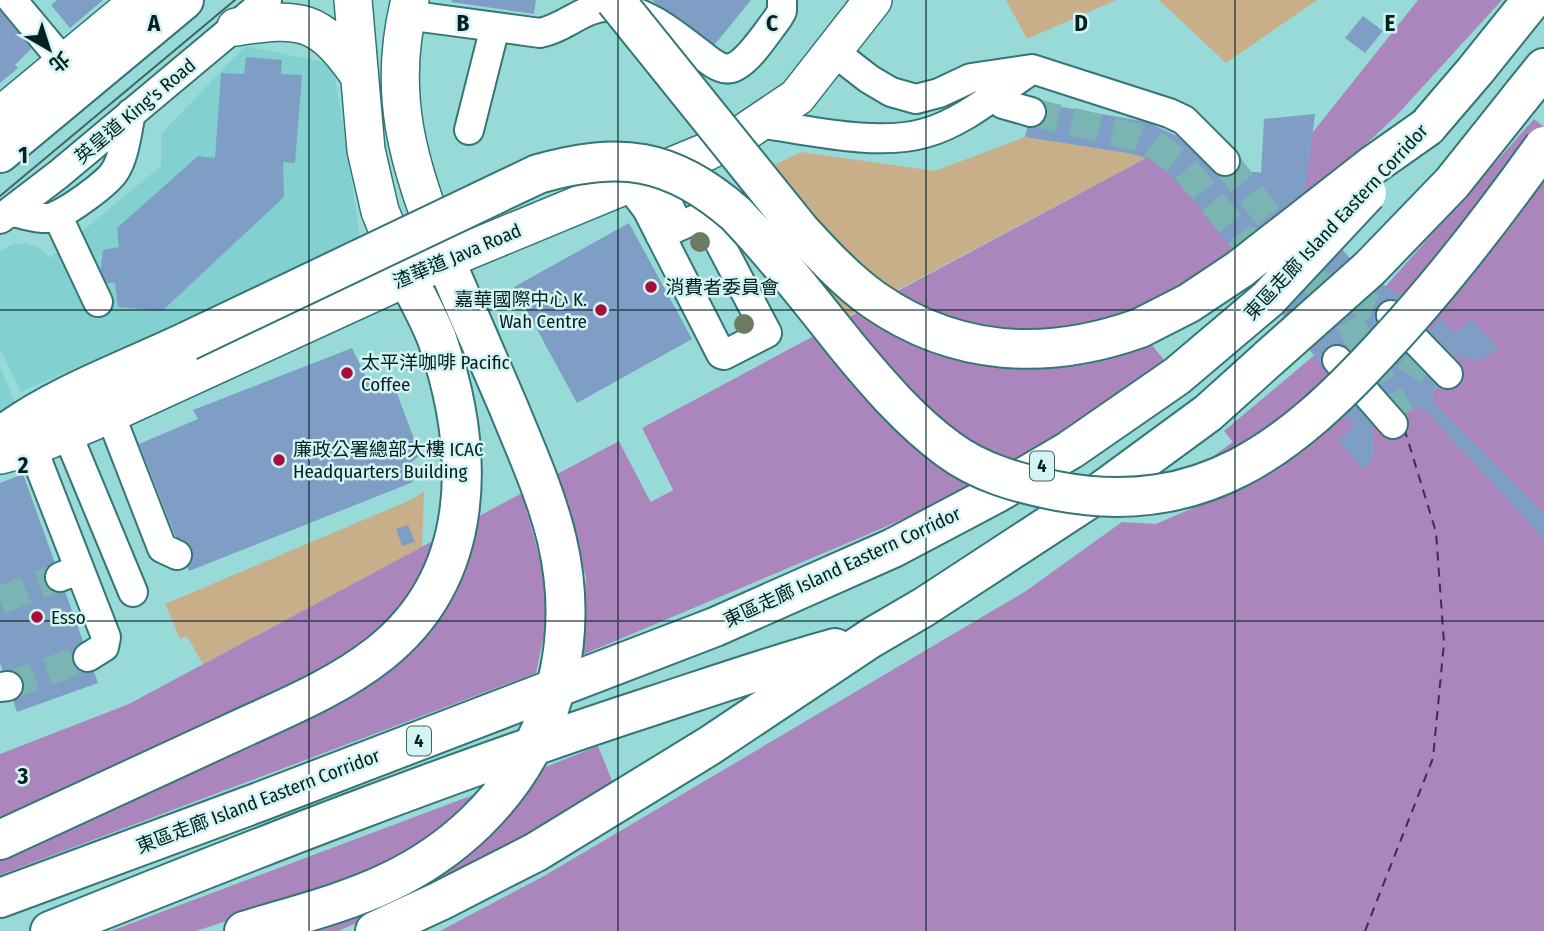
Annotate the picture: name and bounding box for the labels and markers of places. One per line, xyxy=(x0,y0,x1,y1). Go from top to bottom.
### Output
place label: 消費者委員會 xyxy=(665,276,779,299)
marker: 消費者委員會 xyxy=(643,279,659,295)
place label: 嘉華國際中心 K. Wah Centre xyxy=(454,288,587,333)
marker: 嘉華國際中心 K. Wah Centre xyxy=(593,302,609,318)
place label: 太平洋咖啡 Pacific Coffee xyxy=(361,351,510,396)
marker: 太平洋咖啡 Pacific Coffee xyxy=(339,365,355,381)
place label: 廉政公署總部大樓 ICAC Headquarters Building xyxy=(293,438,484,483)
marker: 廉政公署總部大樓 ICAC Headquarters Building xyxy=(271,452,287,468)
place label: Esso xyxy=(51,606,86,629)
marker: Esso xyxy=(29,609,45,625)

